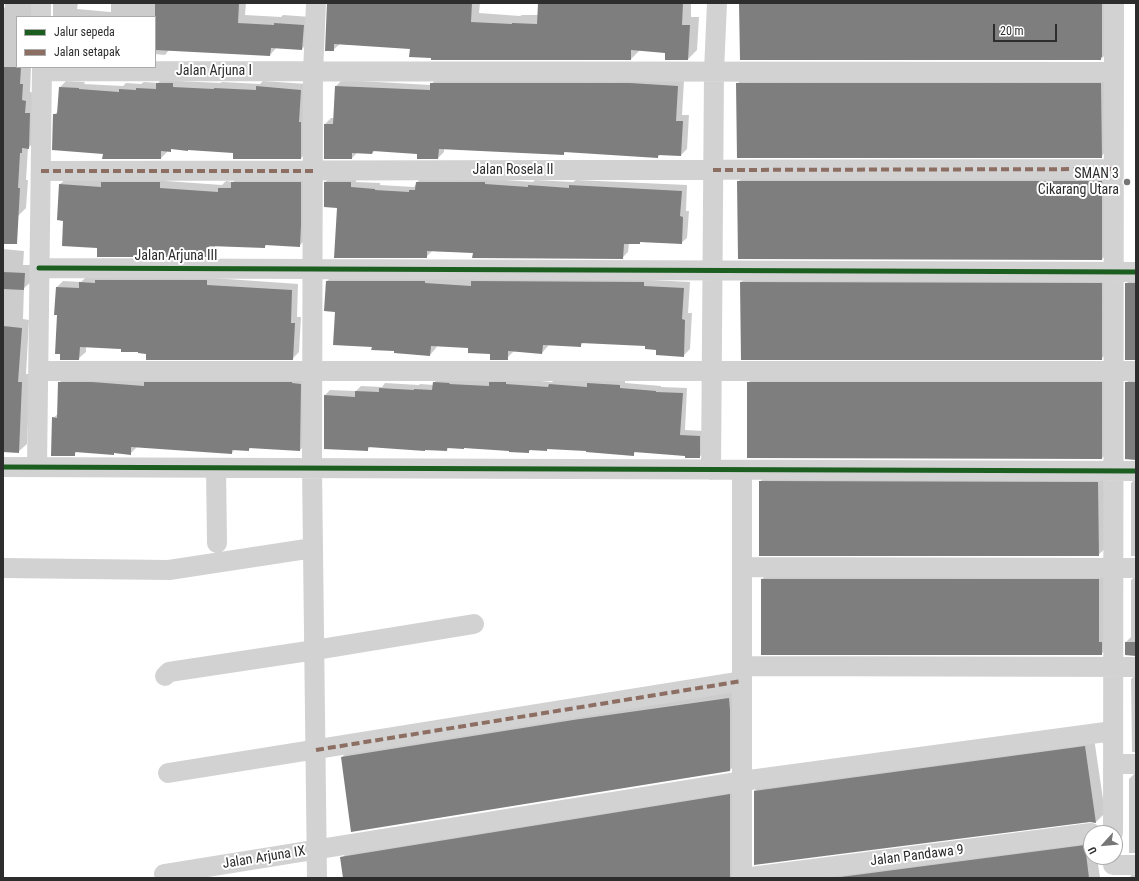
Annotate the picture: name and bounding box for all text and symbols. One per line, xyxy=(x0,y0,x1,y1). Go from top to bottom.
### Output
legend xyxy=(16,16,156,68)
scale bar xyxy=(995,16,1059,42)
text: 20 m xyxy=(1000,24,1024,38)
text: Jalur sepeda xyxy=(54,25,115,39)
text: Jalan setapak xyxy=(54,45,120,59)
street label: Jalan Arjuna I xyxy=(176,63,252,79)
street label: Jalan Rosela II xyxy=(473,162,553,178)
place label: SMAN 3 Cikarang Utara xyxy=(1038,166,1119,198)
marker: SMAN 3 Cikarang Utara xyxy=(1122,177,1132,187)
street label: Jalan Arjuna III xyxy=(135,248,217,264)
north arrow xyxy=(1083,825,1123,865)
street label: Jalan Pandawa 9 xyxy=(869,842,965,870)
street label: Jalan Arjuna IX xyxy=(221,843,307,873)
text: U xyxy=(1086,844,1100,856)

